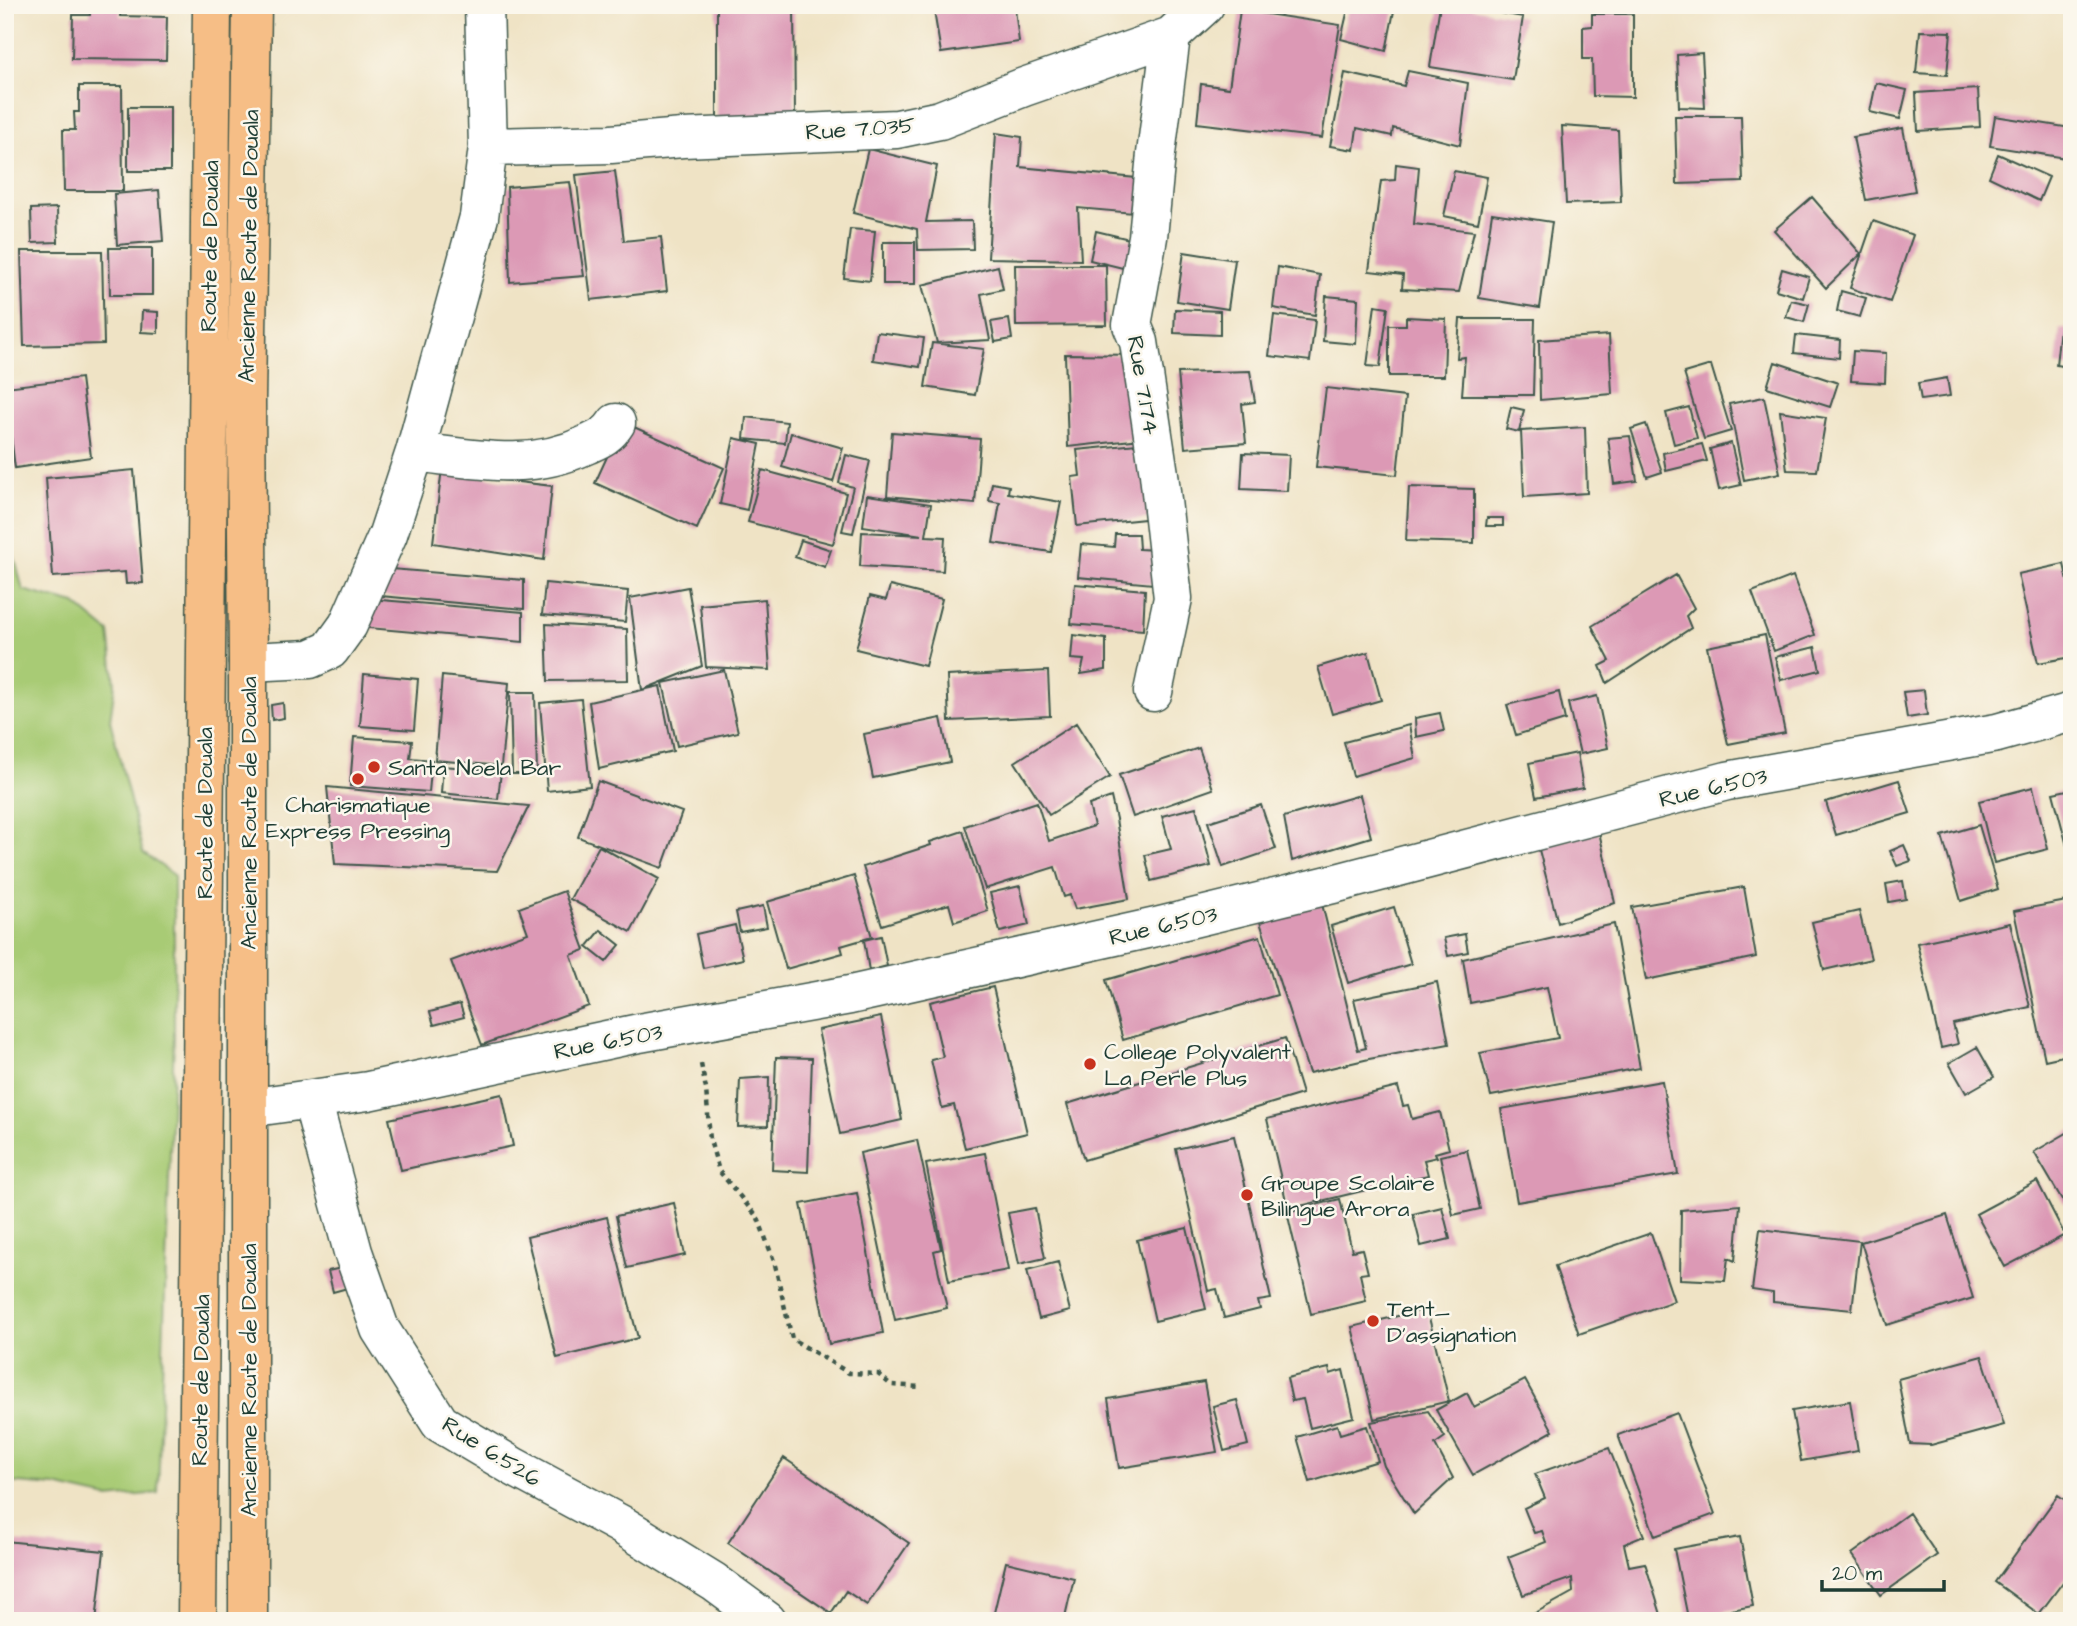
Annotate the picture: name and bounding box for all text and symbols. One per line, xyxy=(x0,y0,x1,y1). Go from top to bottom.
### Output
street label: Ancienne Route de Douala xyxy=(231,109,267,383)
street label: Rue 7.035 xyxy=(804,109,916,149)
street label: Route de Douala xyxy=(193,159,228,332)
street label: Rue 7.174 xyxy=(1119,333,1168,437)
street label: Ancienne Route de Douala xyxy=(233,676,265,950)
street label: Route de Douala xyxy=(189,727,221,899)
place label: Santa Noela Bar xyxy=(388,752,562,784)
marker: Santa Noela Bar xyxy=(366,759,382,775)
street label: Rue 6.503 xyxy=(1656,760,1771,816)
marker: Charismatique Express Pressing xyxy=(350,771,366,787)
place label: Charismatique Express Pressing xyxy=(266,789,450,848)
street label: Rue 6.503 xyxy=(1106,898,1221,954)
street label: Rue 6.503 xyxy=(551,1016,665,1068)
place label: College Polyvalent La Perle Plus xyxy=(1104,1036,1291,1094)
marker: College Polyvalent La Perle Plus xyxy=(1082,1056,1098,1072)
place label: Groupe Scolaire Bilingue Arora xyxy=(1261,1167,1435,1226)
marker: Groupe Scolaire Bilingue Arora xyxy=(1239,1187,1255,1203)
street label: Ancienne Route de Douala xyxy=(233,1243,265,1517)
street label: Route de Douala xyxy=(184,1293,219,1466)
place label: Tent_ D'assignation xyxy=(1387,1293,1516,1352)
marker: Tent_ D'assignation xyxy=(1365,1313,1381,1329)
street label: Rue 6.526 xyxy=(436,1409,547,1495)
scale bar xyxy=(1822,1549,1944,1593)
text: 20 m xyxy=(1832,1559,1883,1588)

